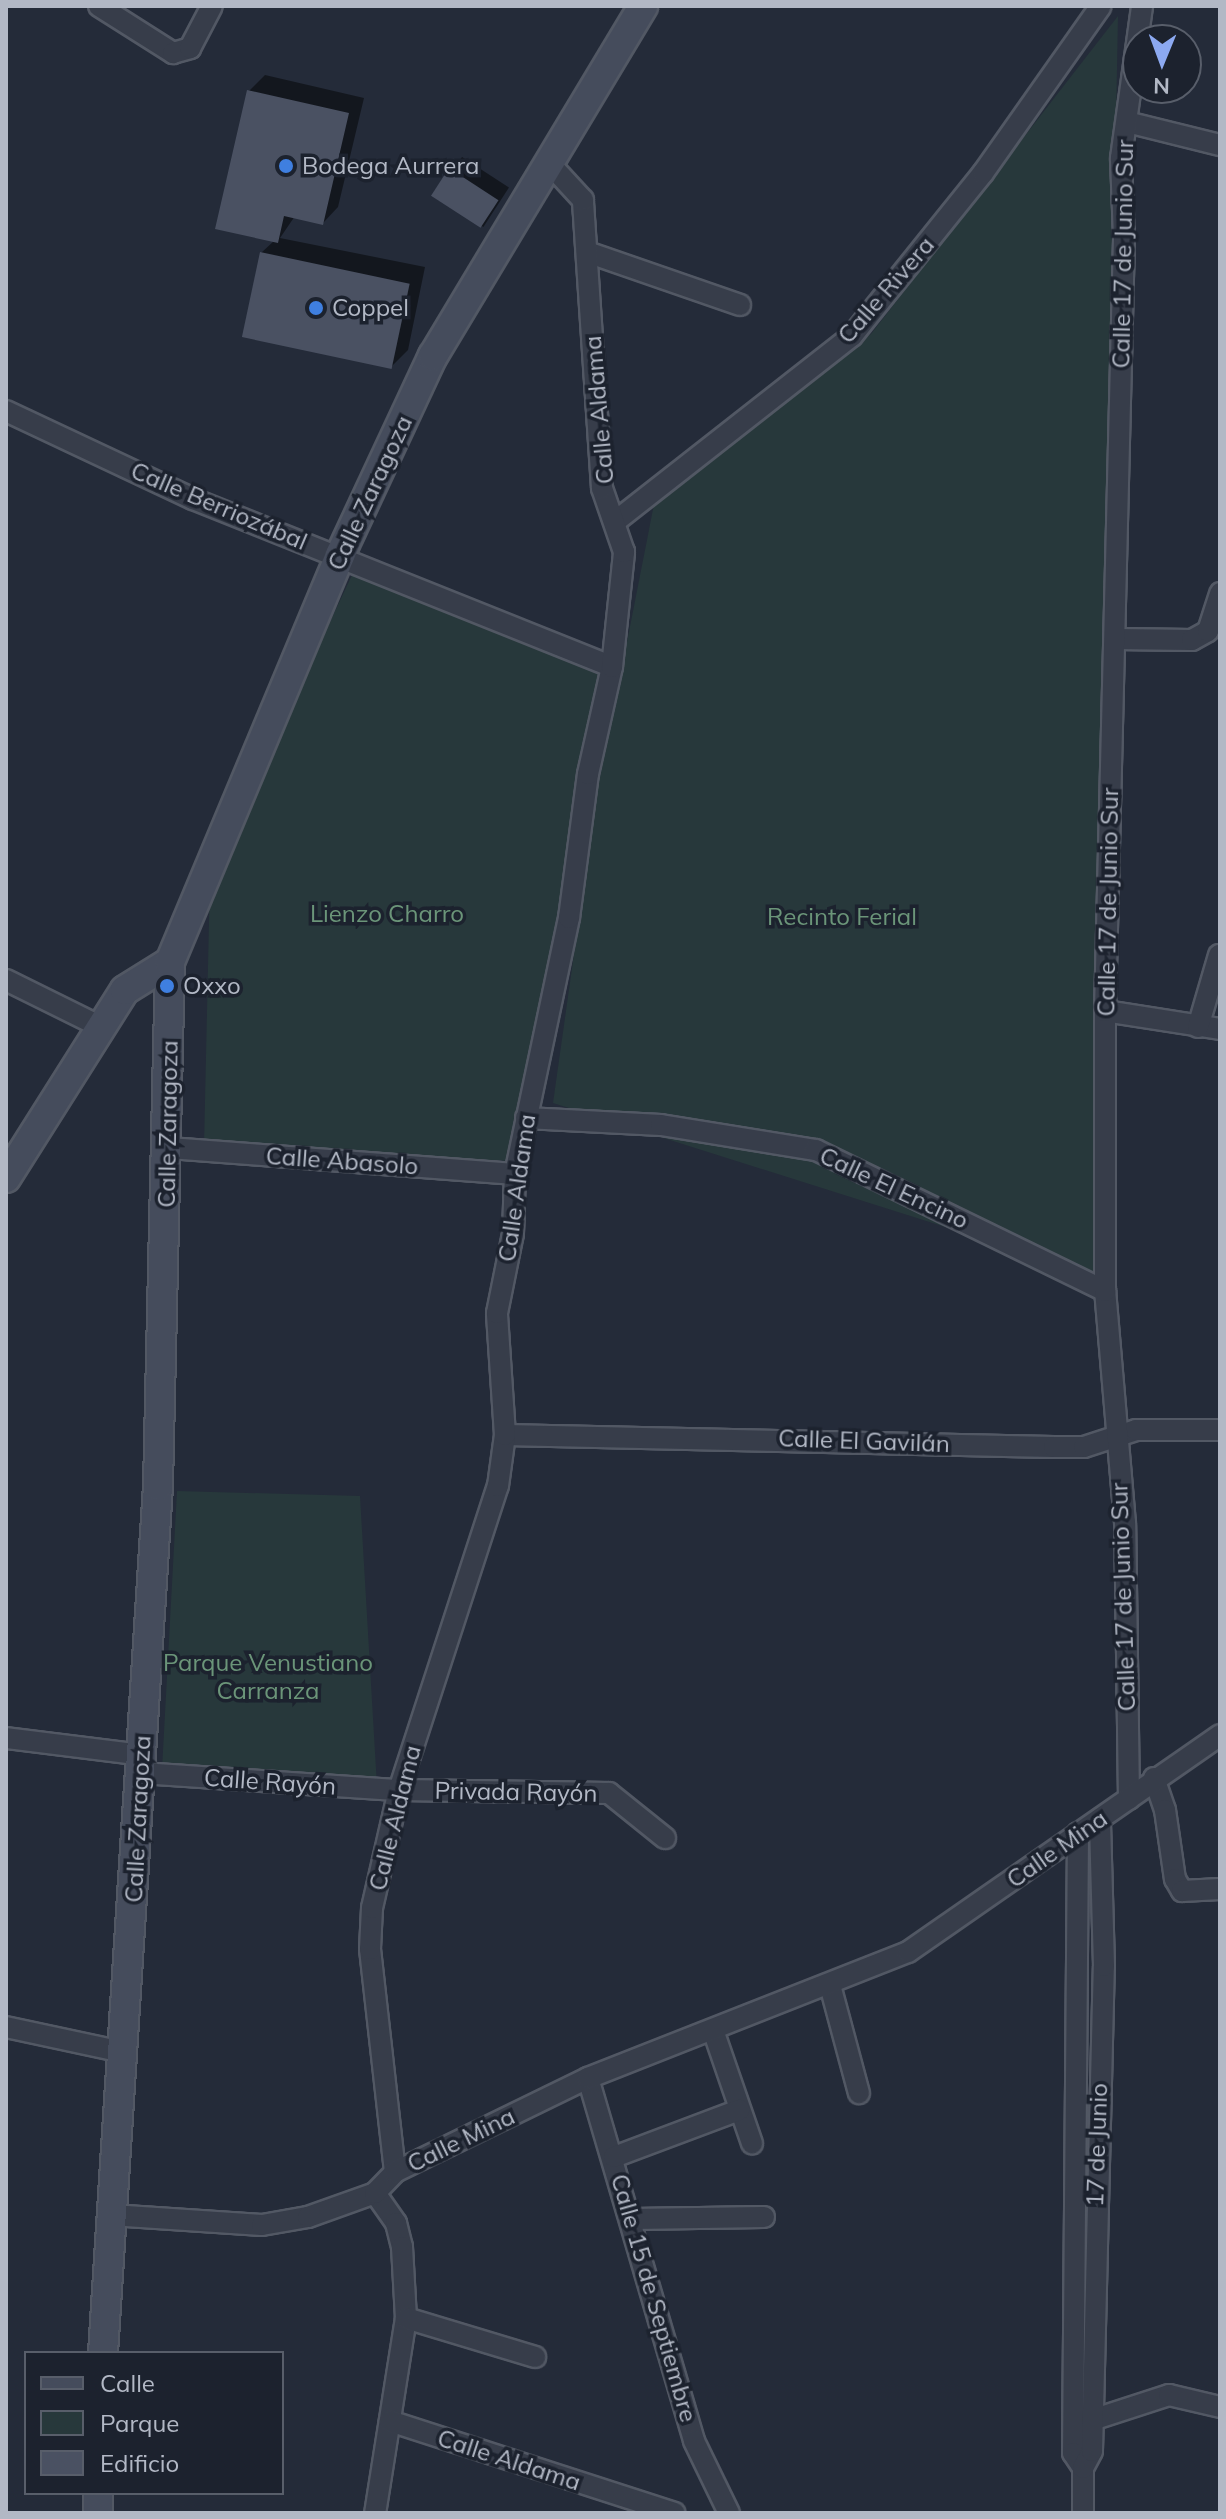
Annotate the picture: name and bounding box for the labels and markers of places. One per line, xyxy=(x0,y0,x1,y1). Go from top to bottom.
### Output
place label: Bodega Aurrera xyxy=(302,152,479,180)
marker: Bodega Aurrera xyxy=(277,157,295,175)
place label: Coppel xyxy=(332,294,409,322)
marker: Coppel xyxy=(307,299,325,317)
place label: Oxxo xyxy=(183,972,241,1000)
marker: Oxxo xyxy=(158,977,176,995)

